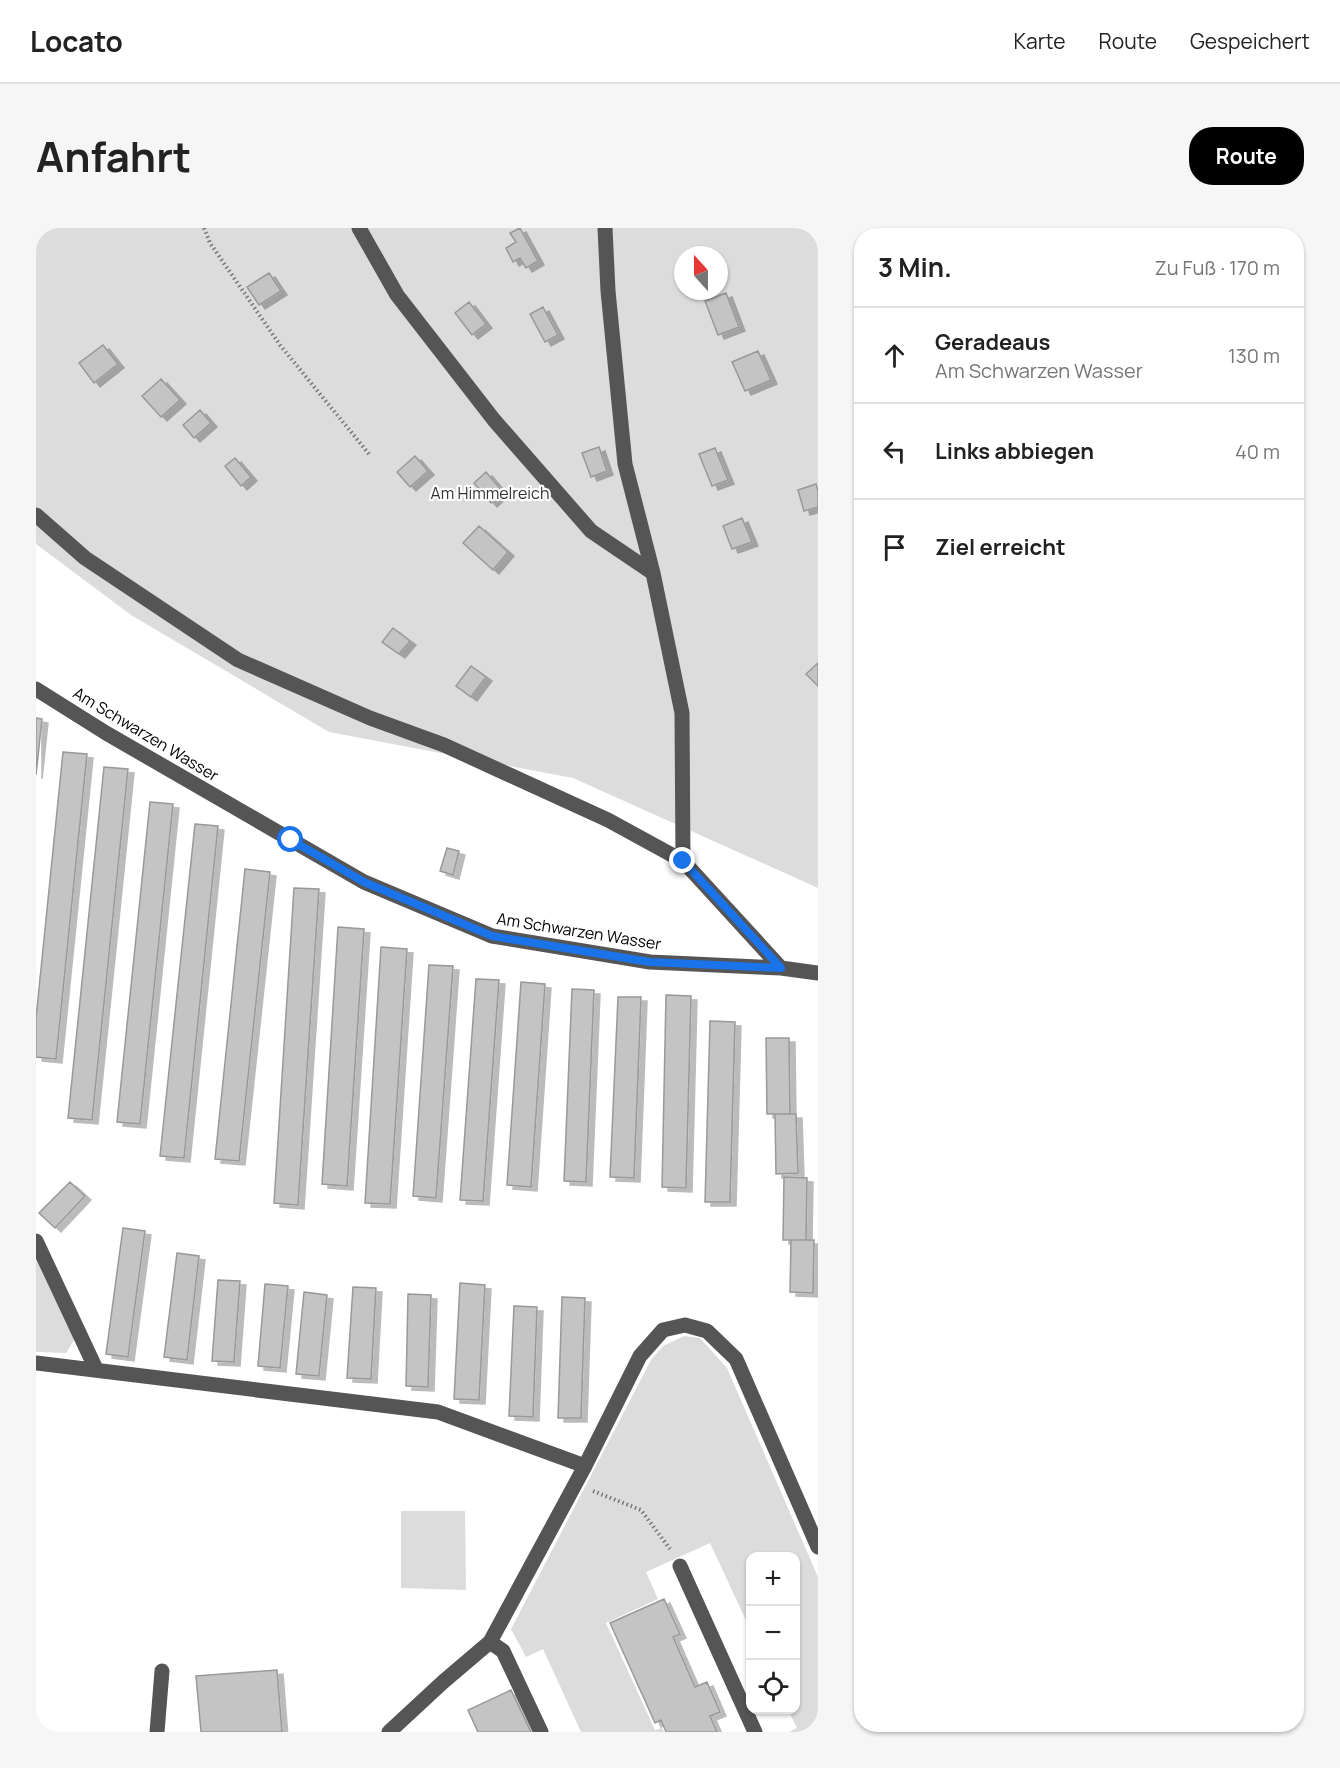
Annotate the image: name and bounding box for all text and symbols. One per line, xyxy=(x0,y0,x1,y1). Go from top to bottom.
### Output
text: Locato xyxy=(30,22,123,60)
text: Karte xyxy=(1014,27,1066,55)
text: Route xyxy=(1099,27,1157,55)
text: Gespeichert xyxy=(1190,27,1310,55)
text: Anfahrt xyxy=(36,127,191,185)
button: Route xyxy=(1189,127,1304,185)
north arrow xyxy=(674,246,728,300)
text: 3 Min. xyxy=(878,249,952,285)
text: Zu Fuß · 170 m xyxy=(1154,254,1280,281)
text: Geradeaus xyxy=(935,327,1050,357)
icon: ahead xyxy=(878,339,911,372)
text: 130 m xyxy=(1228,342,1280,369)
text: Am Schwarzen Wasser xyxy=(935,357,1143,384)
icon: left xyxy=(878,435,911,468)
text: Links abbiegen xyxy=(935,436,1094,466)
text: 40 m xyxy=(1235,438,1280,465)
park label: Am Himmelreich xyxy=(431,482,549,504)
icon: arrive xyxy=(878,531,911,564)
text: Ziel erreicht xyxy=(935,532,1066,562)
street label: Am Schwarzen Wasser xyxy=(69,682,223,786)
route start xyxy=(277,826,303,852)
route end xyxy=(669,847,695,873)
street label: Am Schwarzen Wasser xyxy=(495,907,663,955)
map controls xyxy=(746,1552,800,1714)
button: + xyxy=(746,1552,800,1606)
button: − xyxy=(746,1606,800,1660)
button: locate xyxy=(746,1660,800,1714)

